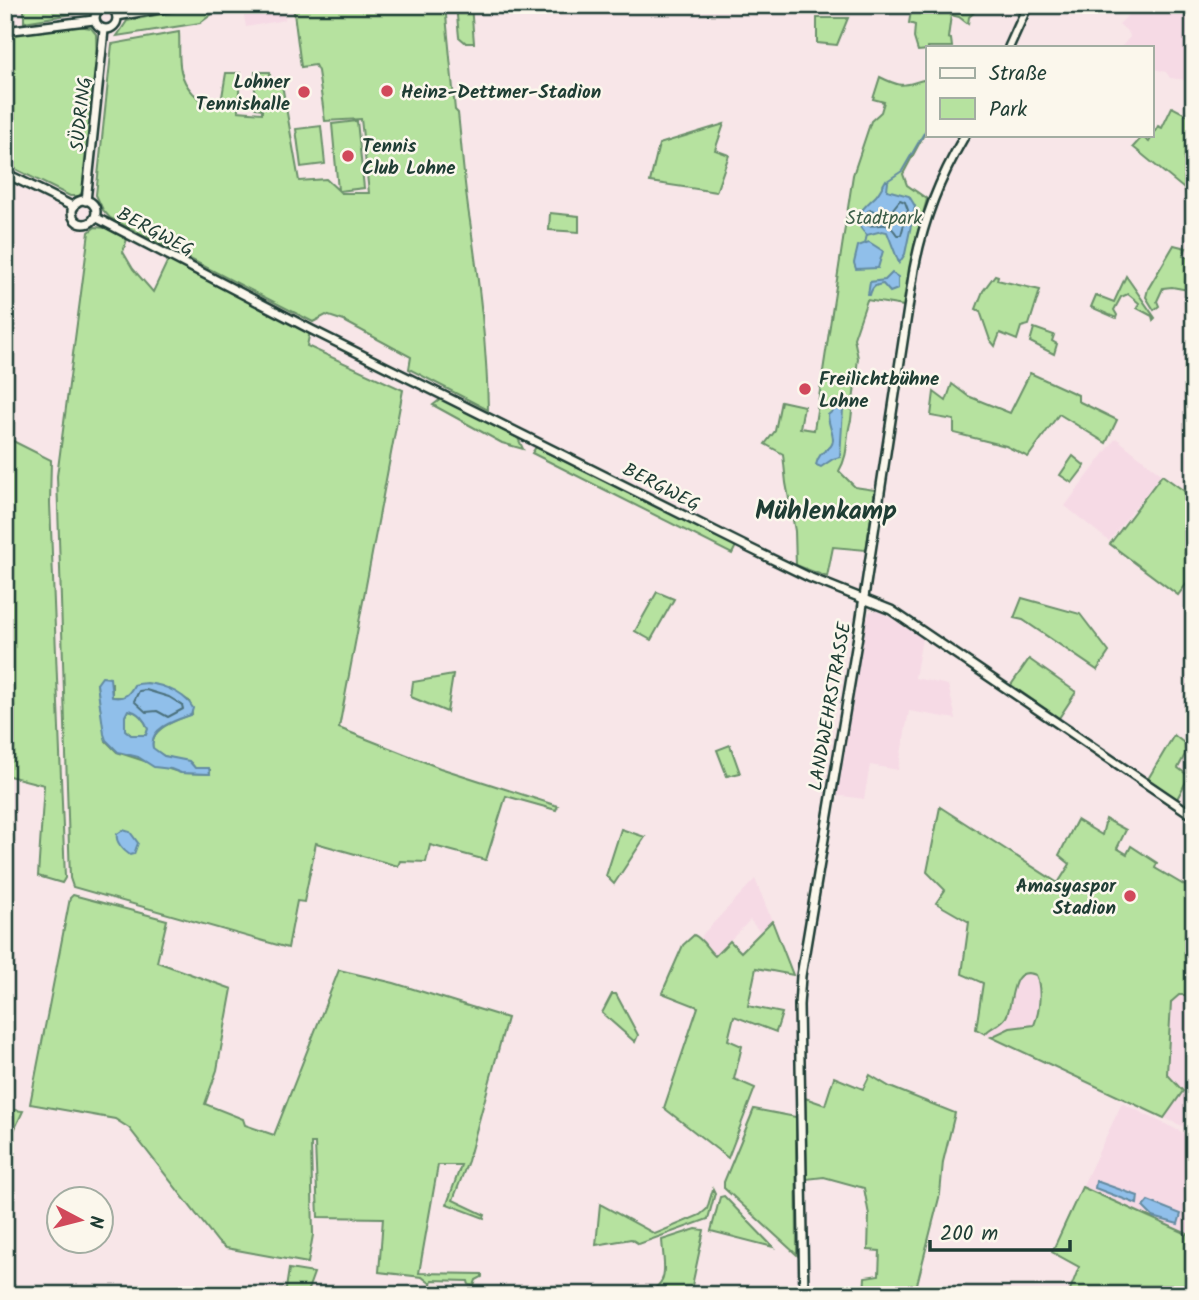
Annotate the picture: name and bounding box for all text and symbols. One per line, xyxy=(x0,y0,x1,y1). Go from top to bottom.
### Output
legend xyxy=(926,46,1154,136)
text: Straße xyxy=(989,58,1047,91)
place label: Lohner Tennishalle xyxy=(196,68,291,120)
street label: SÜDRING xyxy=(63,75,101,153)
place label: Heinz-Dettmer-Stadion xyxy=(401,78,601,108)
marker: Heinz-Dettmer-Stadion xyxy=(379,83,395,99)
marker: Lohner Tennishalle xyxy=(296,84,312,100)
text: Park xyxy=(989,94,1027,127)
place label: Tennis Club Lohne xyxy=(362,132,456,184)
marker: Tennis Club Lohne xyxy=(340,148,356,164)
street label: BERGWEG xyxy=(111,200,199,266)
park label: Stadtpark xyxy=(846,204,922,234)
place label: Freilichtbühne Lohne xyxy=(819,365,939,417)
marker: Freilichtbühne Lohne xyxy=(797,381,813,397)
street label: BERGWEG xyxy=(617,455,705,520)
district label: Mühlenkamp xyxy=(755,491,897,533)
street label: LANDWEHRSTRASSE xyxy=(801,619,861,793)
place label: Amasyaspor Stadion xyxy=(1016,872,1117,924)
marker: Amasyaspor Stadion xyxy=(1122,888,1138,904)
north arrow xyxy=(46,1184,116,1254)
scale bar xyxy=(930,1209,1070,1253)
text: N xyxy=(79,1214,111,1230)
text: 200 m xyxy=(940,1218,998,1251)

